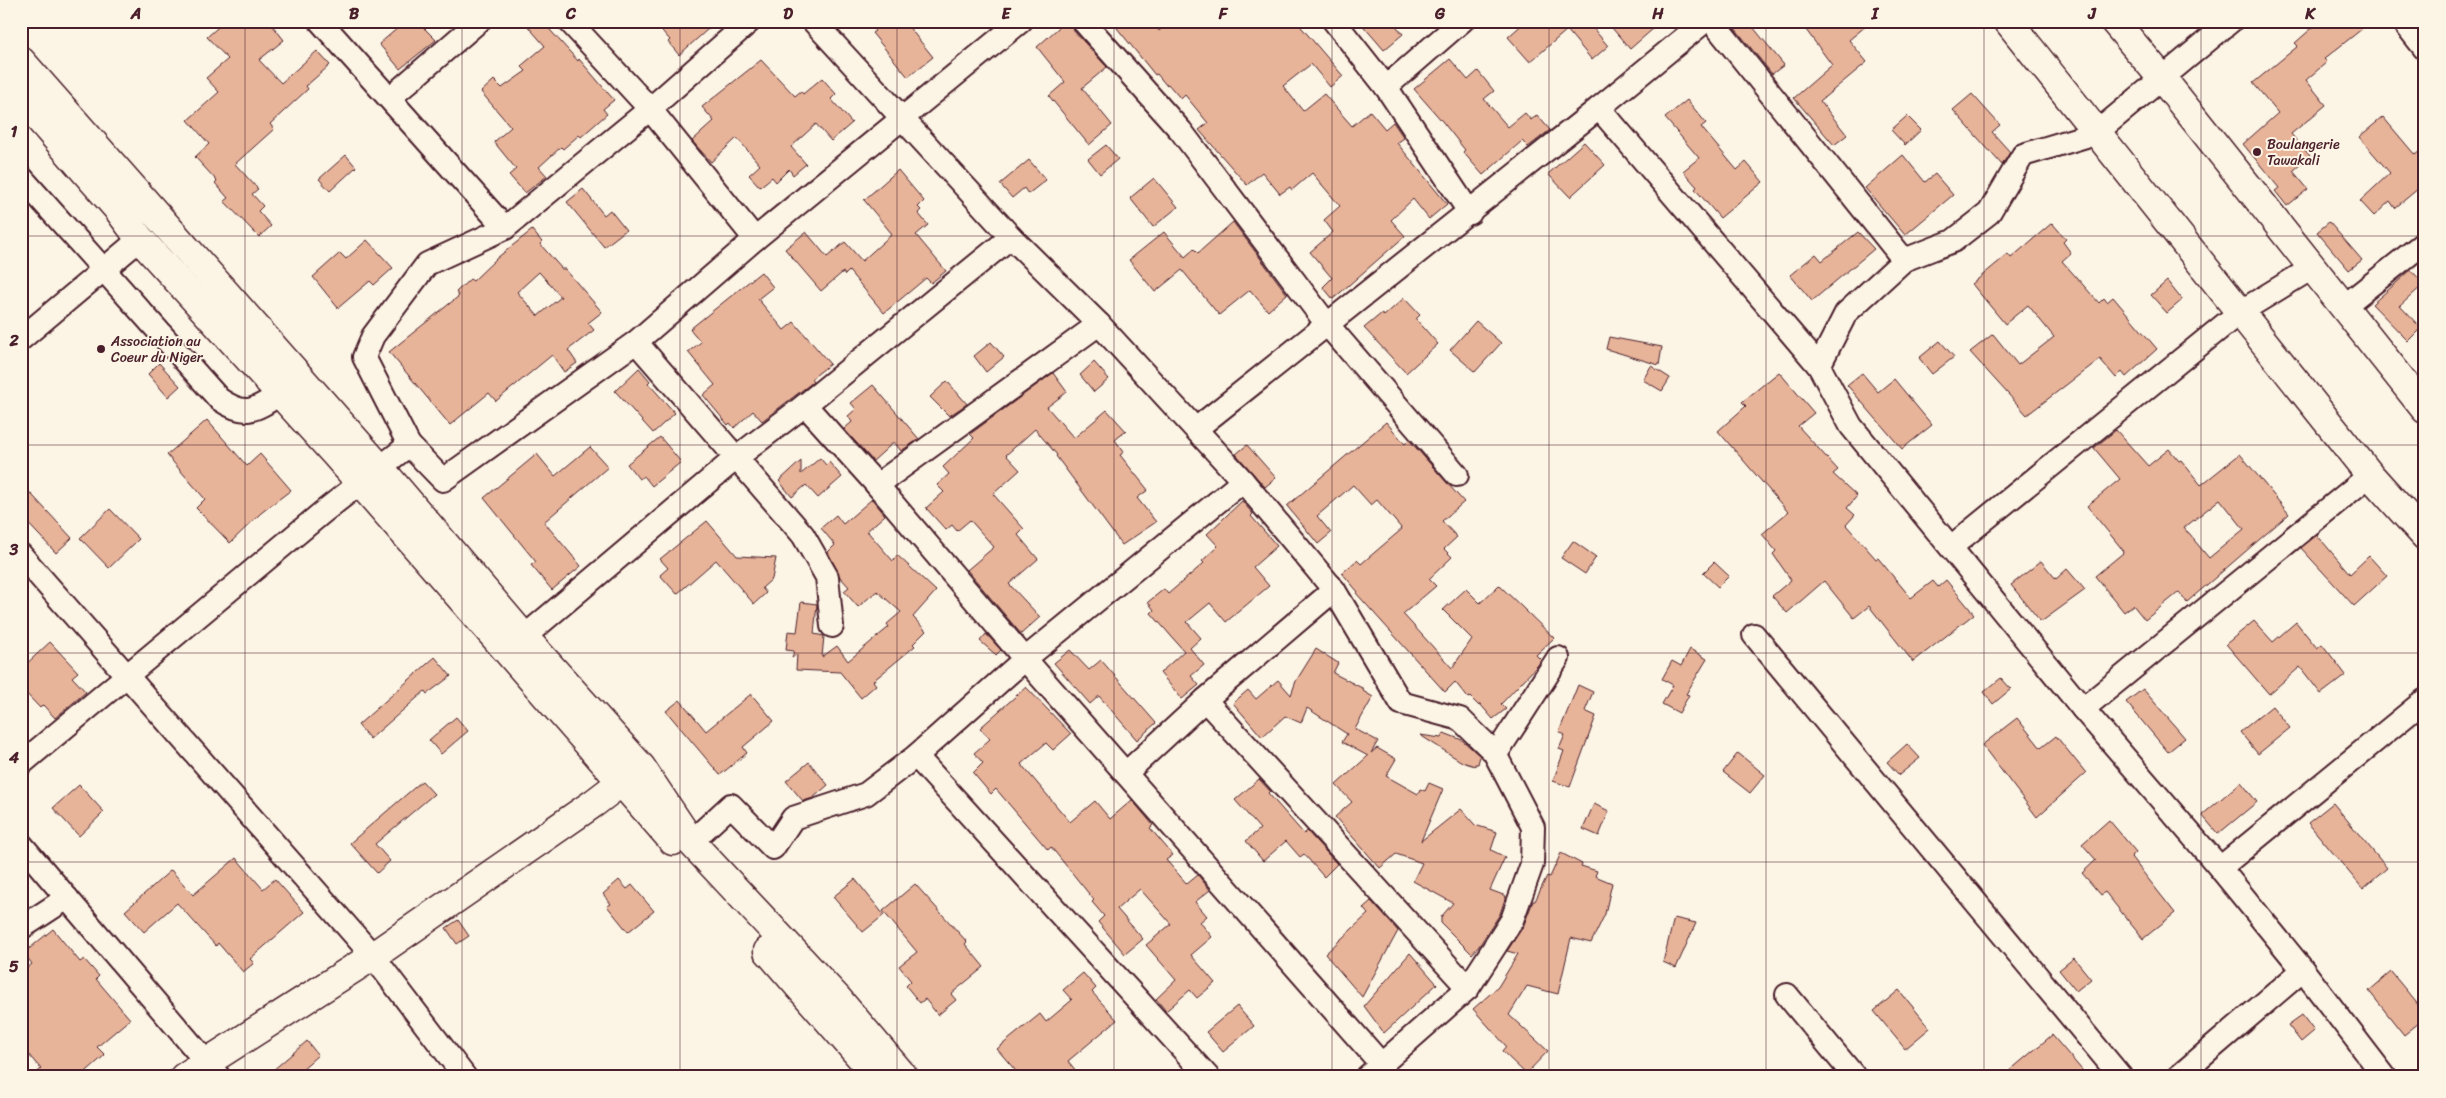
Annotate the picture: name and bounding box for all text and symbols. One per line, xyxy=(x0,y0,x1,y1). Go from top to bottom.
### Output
text: A xyxy=(130,0,141,28)
text: B xyxy=(349,0,360,28)
text: C xyxy=(565,0,577,28)
text: D xyxy=(783,0,793,28)
text: E xyxy=(1002,0,1012,28)
text: F xyxy=(1218,0,1229,28)
text: G xyxy=(1434,0,1446,28)
text: H xyxy=(1651,0,1664,28)
text: I xyxy=(1871,0,1880,28)
text: J xyxy=(2087,0,2097,28)
text: K xyxy=(2304,0,2316,28)
text: 1 xyxy=(11,117,18,146)
place label: Boulangerie Tawakali xyxy=(2267,132,2340,173)
marker: Boulangerie Tawakali xyxy=(2251,146,2263,158)
text: 2 xyxy=(8,326,19,355)
place label: Association au Coeur du Niger xyxy=(110,329,204,370)
marker: Association au Coeur du Niger xyxy=(95,343,107,355)
text: 3 xyxy=(9,535,19,564)
text: 4 xyxy=(8,743,19,772)
text: 5 xyxy=(9,952,19,981)

